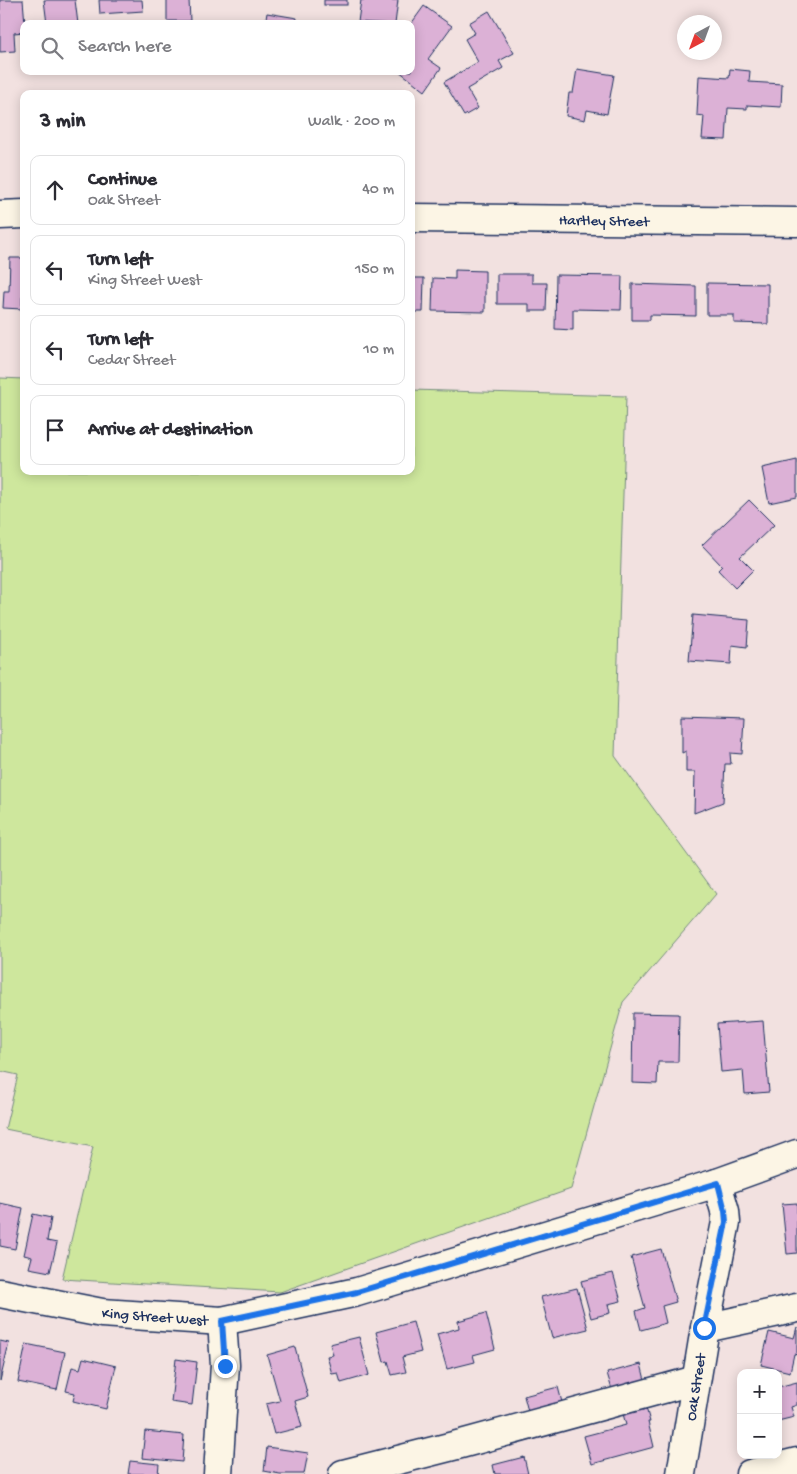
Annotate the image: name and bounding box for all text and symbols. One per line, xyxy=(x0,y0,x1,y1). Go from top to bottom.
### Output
north arrow xyxy=(677,15,722,60)
search box xyxy=(20,20,415,75)
icon: search xyxy=(38,34,66,62)
text: Search here xyxy=(78,36,172,59)
text: 3 min xyxy=(40,110,85,135)
text: Walk · 200 m xyxy=(308,113,395,132)
text: Continue xyxy=(88,169,157,192)
icon: ahead xyxy=(41,176,69,204)
text: 40 m xyxy=(362,181,394,200)
text: Oak Street xyxy=(88,192,160,211)
street label: Hartley Street xyxy=(559,212,651,232)
text: Turn left xyxy=(88,249,152,272)
icon: left xyxy=(41,256,69,284)
text: 150 m xyxy=(355,261,394,280)
text: King Street West xyxy=(88,272,202,291)
text: Turn left xyxy=(88,329,152,352)
icon: left xyxy=(41,336,69,364)
text: 10 m xyxy=(363,341,394,360)
text: Cedar Street xyxy=(88,352,175,371)
icon: arrive xyxy=(41,416,69,444)
text: Arrive at destination xyxy=(88,419,252,442)
street label: King Street West xyxy=(101,1305,210,1331)
route start xyxy=(693,1317,716,1340)
street label: Oak Street xyxy=(683,1351,711,1422)
route end xyxy=(214,1355,237,1378)
map controls xyxy=(737,1369,782,1459)
button: + xyxy=(737,1369,782,1414)
button: − xyxy=(737,1414,782,1459)

